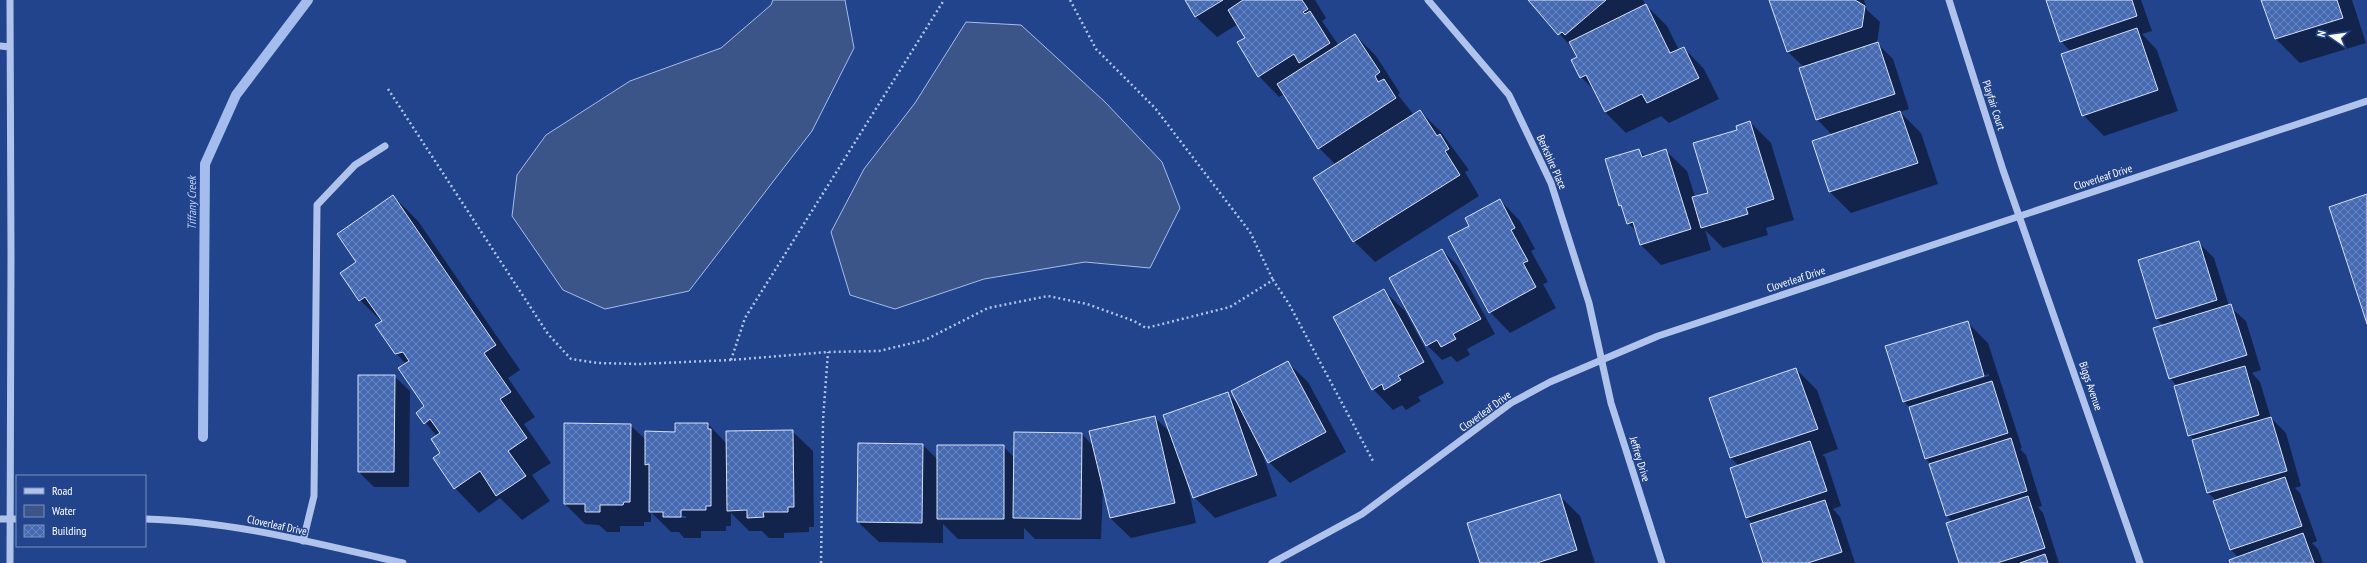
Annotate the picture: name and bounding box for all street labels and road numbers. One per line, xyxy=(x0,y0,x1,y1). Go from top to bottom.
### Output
street label: Playfair Court xyxy=(1979,78,2009,132)
street label: Berkshire Place xyxy=(1534,133,1570,192)
street label: Cloverleaf Drive xyxy=(2072,161,2134,193)
street label: Cloverleaf Drive xyxy=(1765,263,1827,295)
street label: Biggs Avenue xyxy=(2076,360,2106,413)
street label: Cloverleaf Drive xyxy=(1456,387,1514,435)
street label: Jeffrey Drive xyxy=(1626,434,1654,484)
street label: Cloverleaf Drive xyxy=(246,512,309,538)

